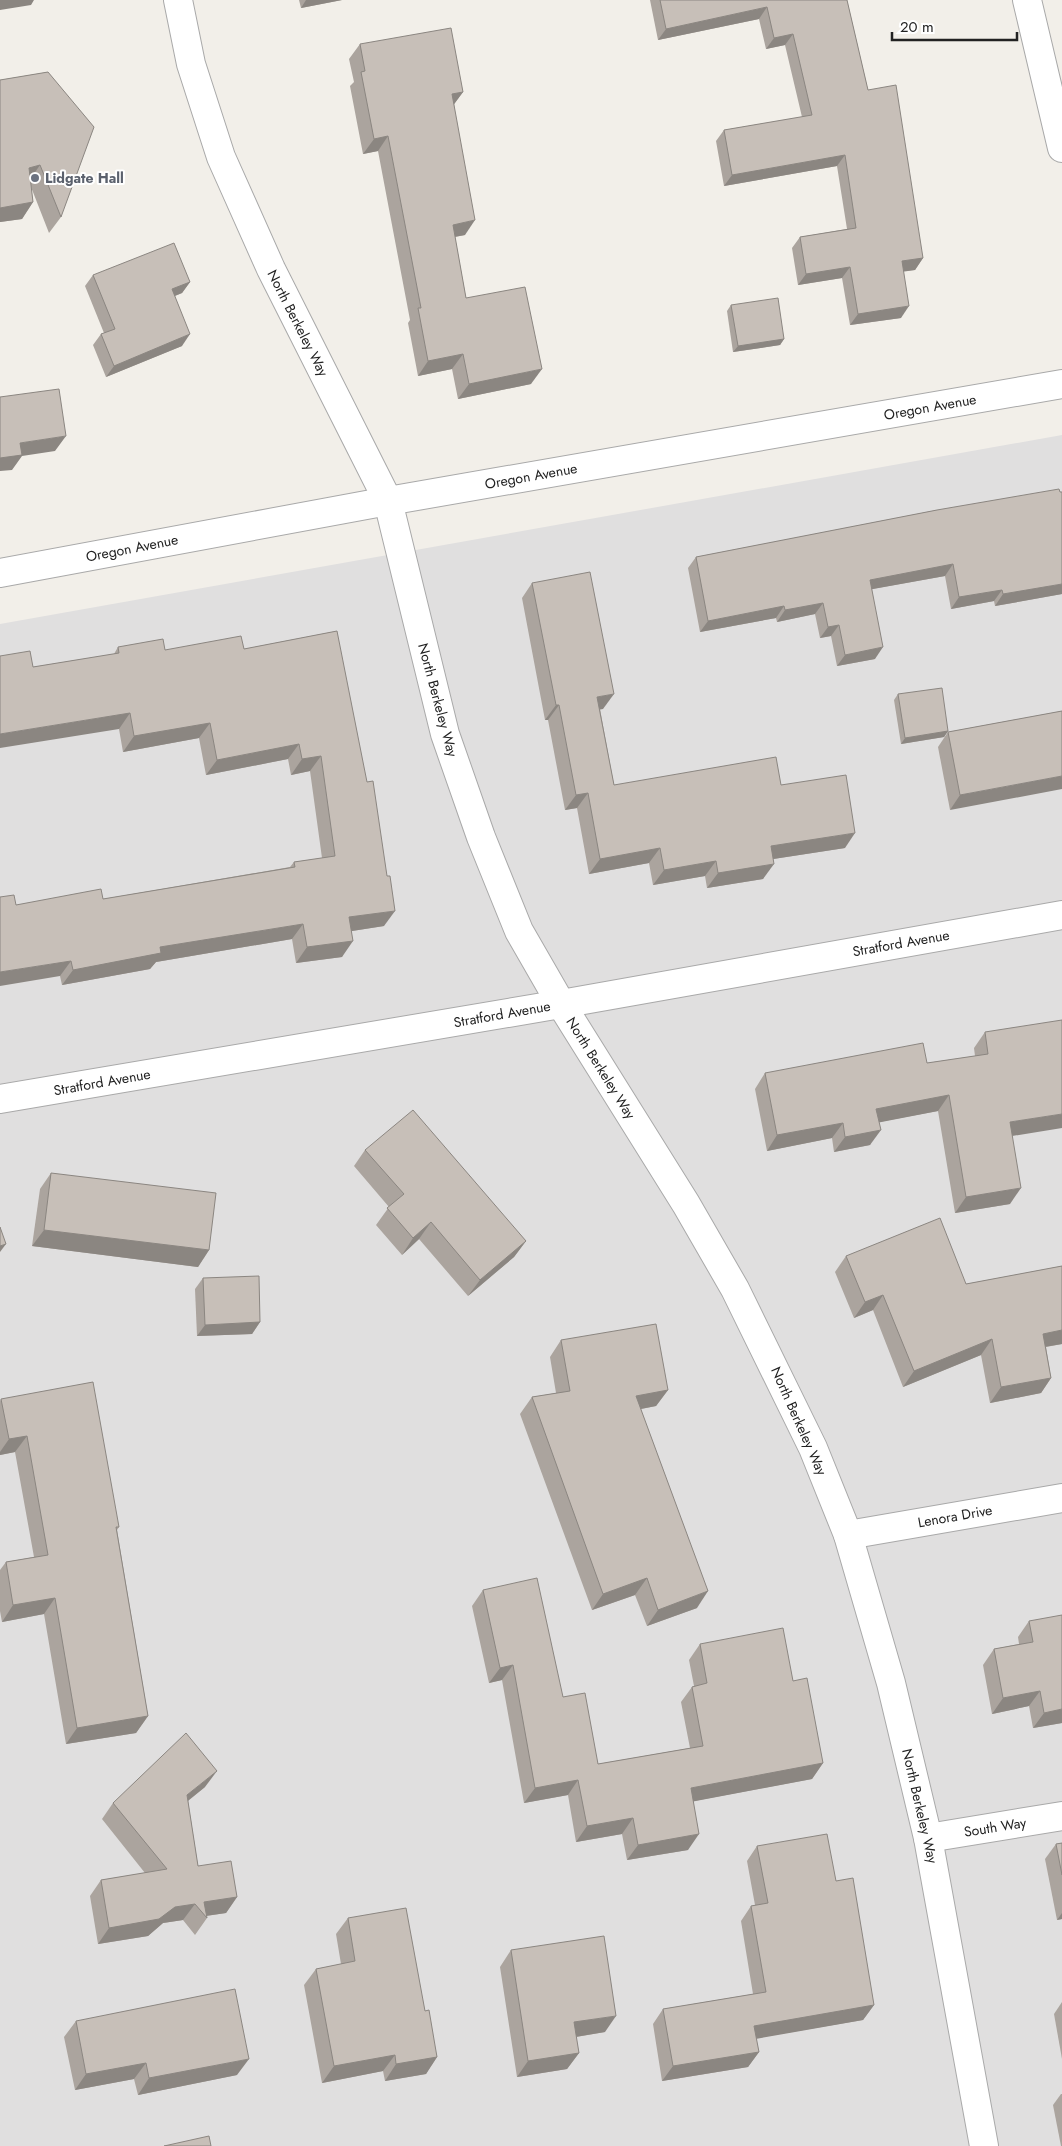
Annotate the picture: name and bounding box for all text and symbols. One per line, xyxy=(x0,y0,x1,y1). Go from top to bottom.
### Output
scale bar xyxy=(892,10,1017,42)
text: 20 m xyxy=(900,16,934,38)
place label: Lidgate Hall xyxy=(45,168,124,188)
marker: Lidgate Hall xyxy=(29,172,41,184)
street label: North Berkeley Way xyxy=(263,266,334,380)
street label: Oregon Avenue xyxy=(882,389,978,425)
street label: Oregon Avenue xyxy=(483,458,579,494)
street label: Oregon Avenue xyxy=(84,529,180,567)
street label: North Berkeley Way xyxy=(413,641,463,760)
street label: Stratford Avenue xyxy=(851,925,951,961)
street label: Stratford Avenue xyxy=(452,996,552,1032)
street label: North Berkeley Way xyxy=(562,1013,641,1124)
street label: Stratford Avenue xyxy=(52,1064,152,1100)
street label: North Berkeley Way xyxy=(766,1363,832,1479)
street label: Lenora Drive xyxy=(916,1500,994,1532)
street label: North Berkeley Way xyxy=(897,1747,943,1866)
street label: South Way xyxy=(962,1812,1028,1842)

